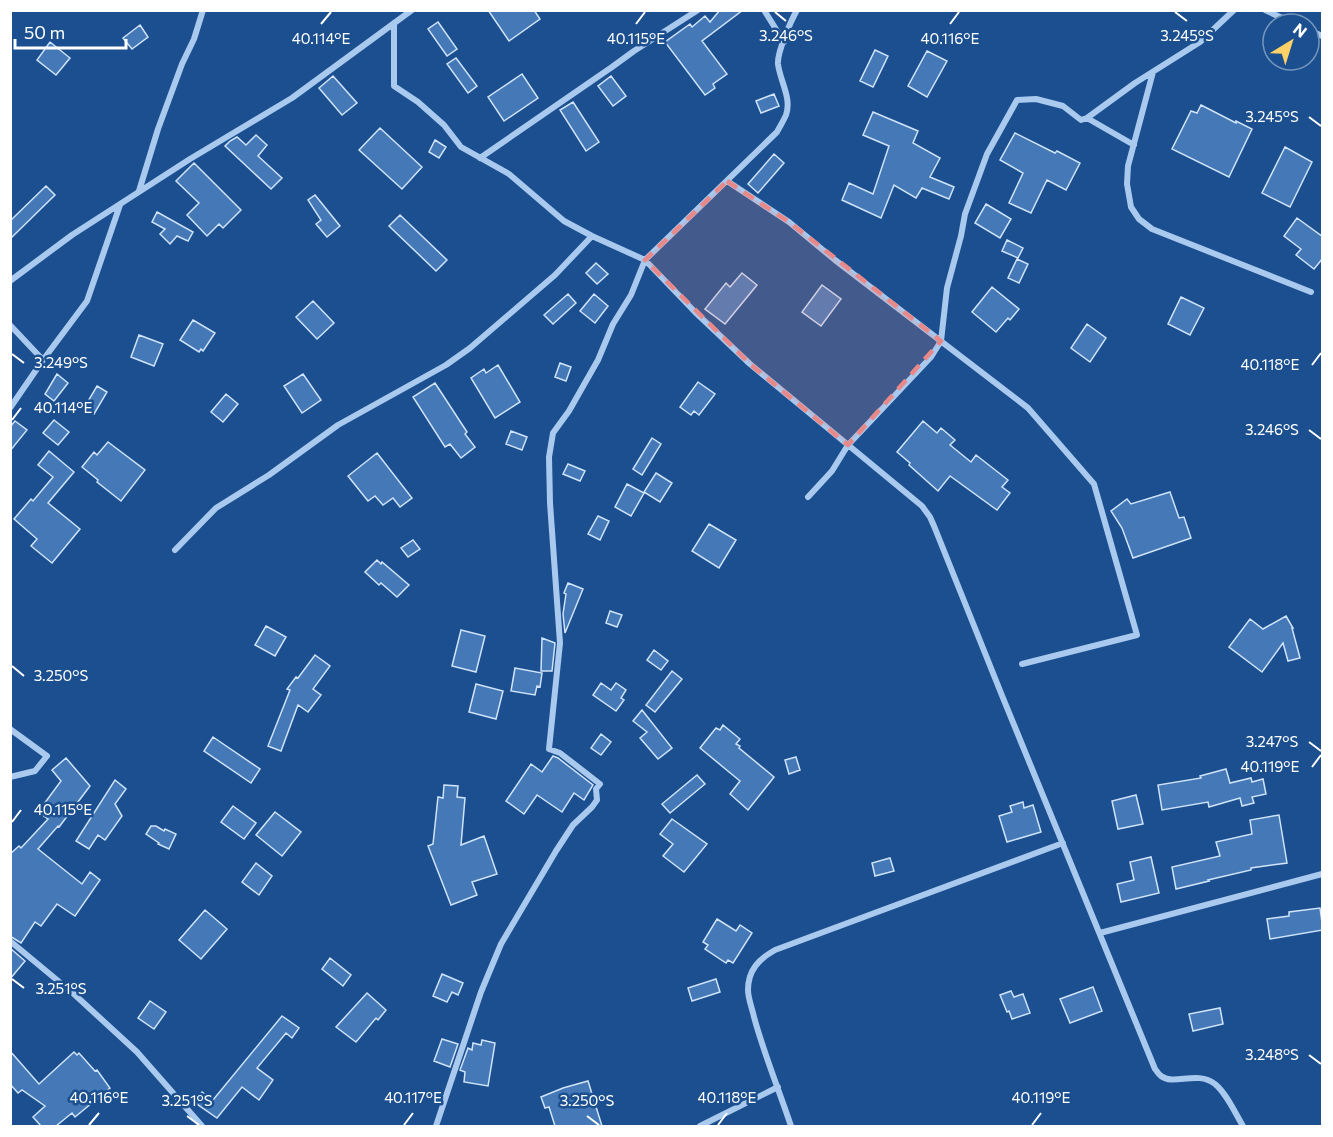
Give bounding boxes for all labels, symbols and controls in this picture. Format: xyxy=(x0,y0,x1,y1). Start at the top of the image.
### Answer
scale bar xyxy=(15,12,126,50)
north arrow xyxy=(1261,12,1321,72)
text: N xyxy=(1290,19,1311,41)
text: 50 m xyxy=(24,21,65,43)
text: 3.246°S xyxy=(759,26,813,44)
text: 3.245°S xyxy=(1160,26,1214,44)
text: 40.114°E xyxy=(292,29,350,47)
text: 40.115°E xyxy=(607,29,665,47)
text: 40.116°E xyxy=(921,29,979,47)
text: 3.245°S xyxy=(1245,107,1299,125)
text: 3.249°S xyxy=(34,353,88,371)
text: 40.118°E xyxy=(1241,355,1299,373)
text: 40.114°E xyxy=(34,398,92,416)
text: 3.246°S xyxy=(1245,420,1299,438)
text: 3.250°S xyxy=(34,666,88,684)
text: 3.247°S xyxy=(1246,732,1298,750)
text: 40.119°E xyxy=(1241,757,1299,775)
text: 40.115°E xyxy=(34,800,92,818)
text: 3.251°S xyxy=(35,979,87,997)
text: 3.248°S xyxy=(1245,1045,1299,1063)
text: 40.116°E xyxy=(70,1088,128,1106)
text: 40.117°E xyxy=(384,1088,442,1106)
text: 40.118°E xyxy=(698,1088,756,1106)
text: 40.119°E xyxy=(1012,1088,1070,1106)
text: 3.251°S xyxy=(161,1091,213,1109)
text: 3.250°S xyxy=(560,1091,614,1109)

